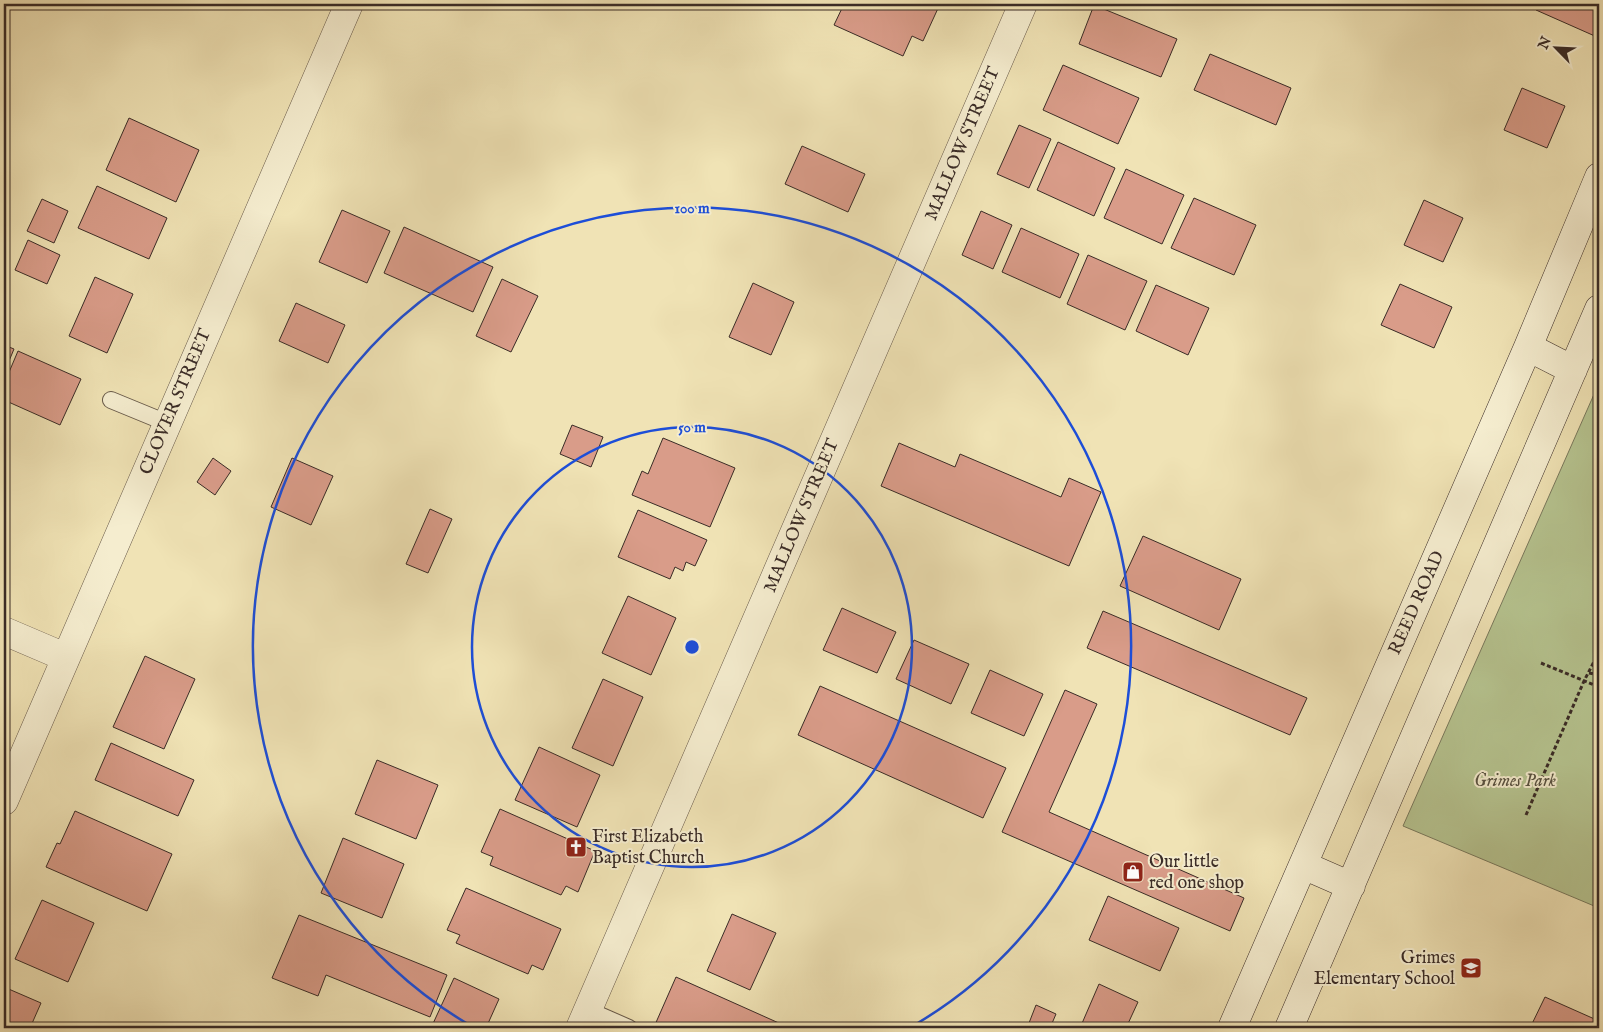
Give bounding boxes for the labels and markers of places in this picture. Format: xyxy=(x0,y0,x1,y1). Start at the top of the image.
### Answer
centre of rings xyxy=(683,638,701,656)
place label: First Elizabeth Baptist Church xyxy=(592,826,705,870)
church icon: First Elizabeth Baptist Church xyxy=(564,835,588,859)
place label: Our little red one shop xyxy=(1149,851,1244,895)
shop icon: Our little red one shop xyxy=(1121,860,1145,884)
place label: Grimes Elementary School xyxy=(1314,947,1455,991)
school or university icon: Grimes Elementary School xyxy=(1459,956,1483,980)

